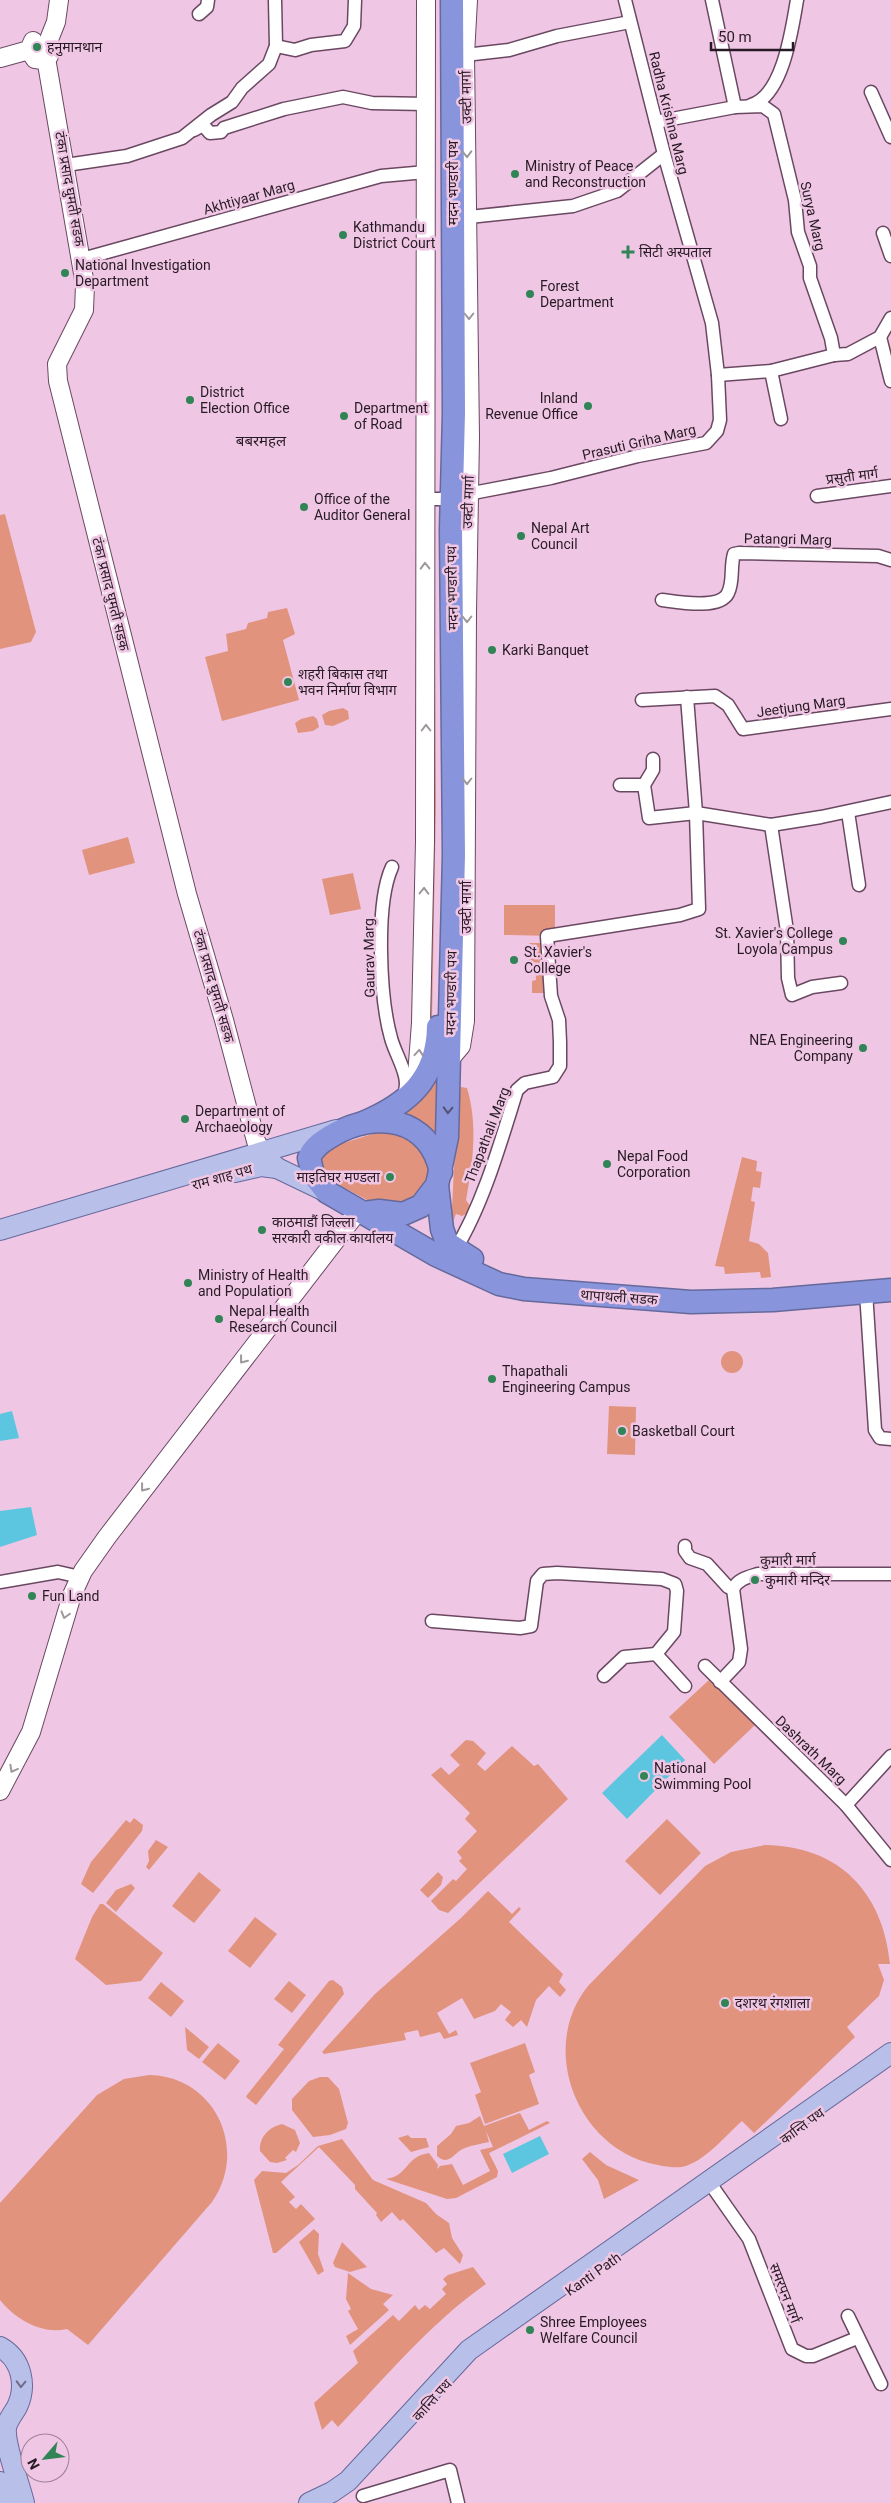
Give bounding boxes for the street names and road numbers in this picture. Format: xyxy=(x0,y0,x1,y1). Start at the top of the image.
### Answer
street label: Radha Krishna Marg xyxy=(646,50,692,176)
street label: उक्टी मार्गा xyxy=(458,69,474,124)
street label: टंका प्रसाद घुमती सडक xyxy=(50,130,88,248)
street label: मदन भण्डारी पथ xyxy=(445,140,461,225)
street label: Akhtiyaar Marg xyxy=(202,176,296,218)
street label: Surya Marg xyxy=(797,180,829,252)
street label: Prasuti Griha Marg xyxy=(581,421,697,463)
street label: प्रसुती मार्ग xyxy=(825,465,880,489)
street label: उक्टी मार्गा xyxy=(459,474,477,529)
street label: Patangri Marg xyxy=(744,530,832,548)
street label: टंका प्रसाद घुमती सडक xyxy=(87,536,133,653)
street label: मदन भण्डारी पथ xyxy=(443,545,461,630)
street label: Jeetjung Marg xyxy=(756,692,846,720)
street label: उक्टी मार्गा xyxy=(458,880,474,933)
street label: Gaurav Marg xyxy=(360,918,378,998)
street label: टंका प्रसाद घुमती सडक xyxy=(188,928,238,1045)
street label: मदन भण्डारी पथ xyxy=(442,950,460,1035)
street label: Thapathali Marg xyxy=(461,1085,513,1185)
street label: राम शाह पथ xyxy=(190,1160,255,1193)
street label: थापाथली सडक xyxy=(580,1286,658,1308)
street label: कुमारी मार्ग xyxy=(760,1551,817,1570)
street label: Dashrath Marg xyxy=(772,1712,850,1788)
street label: कान्ति पथ xyxy=(777,2104,828,2147)
street label: Kanti Path xyxy=(562,2249,624,2299)
street label: समरपन मार्ग xyxy=(766,2261,804,2326)
street label: कान्ति पथ xyxy=(409,2375,456,2424)

